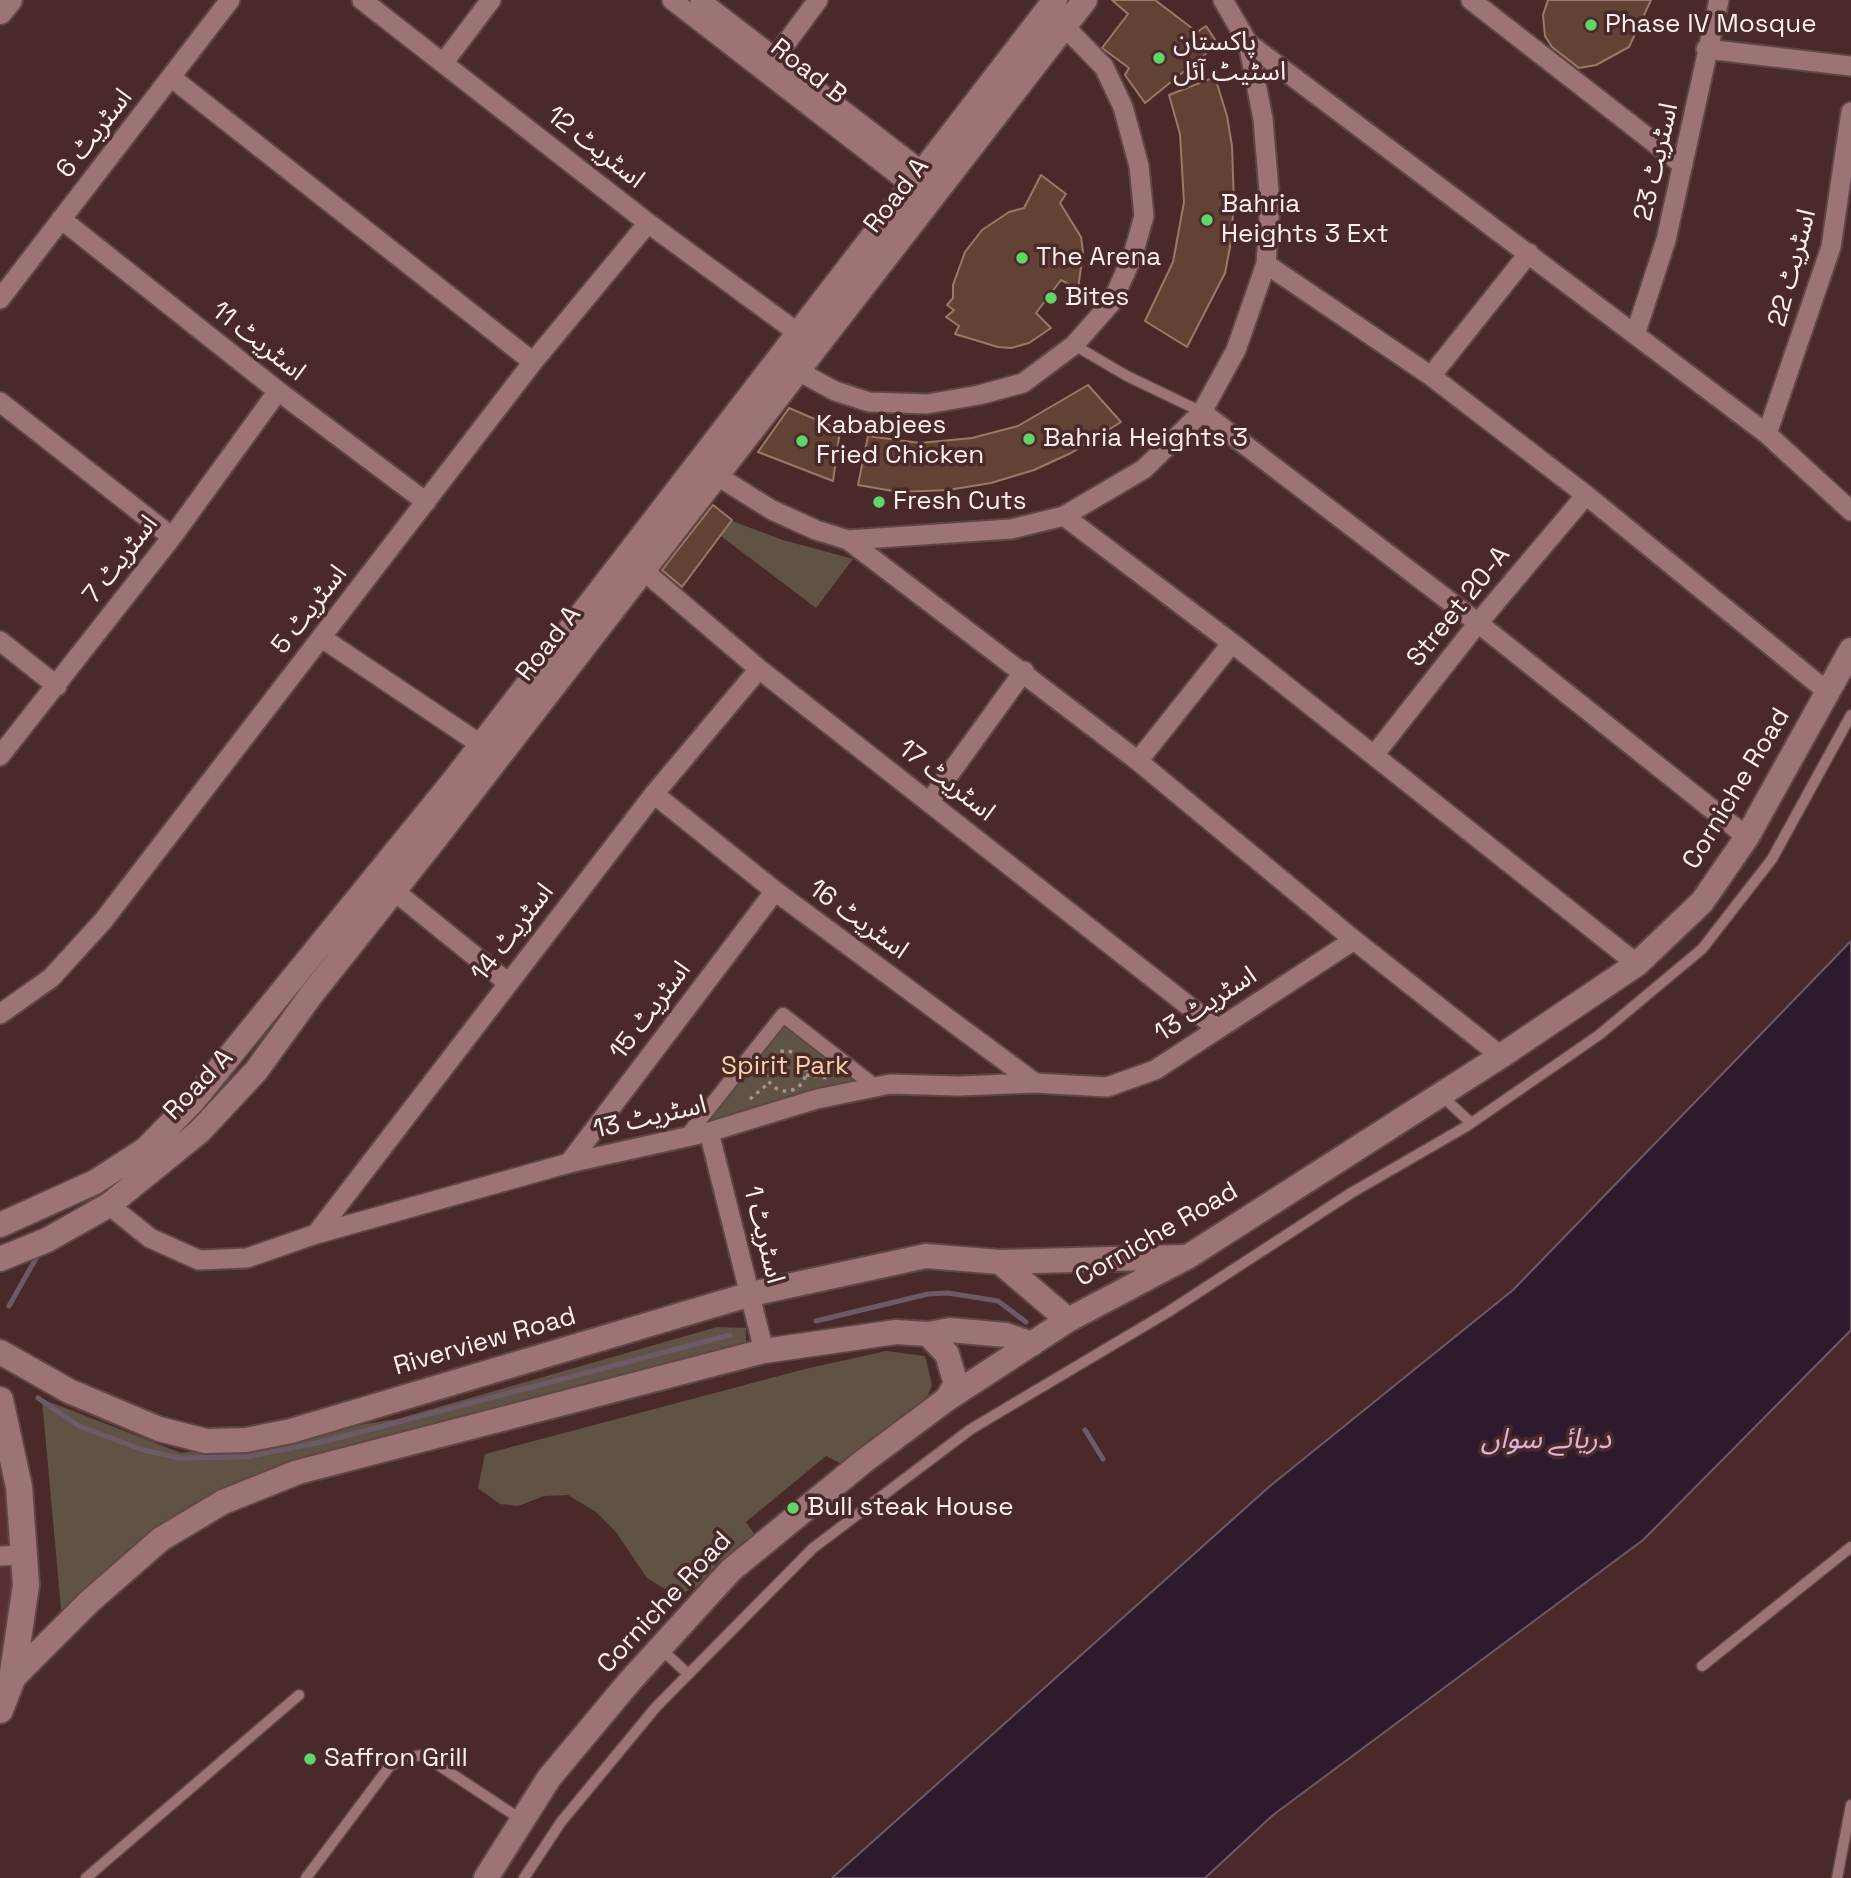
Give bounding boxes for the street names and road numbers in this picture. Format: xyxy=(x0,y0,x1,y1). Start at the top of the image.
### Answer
street label: Road B xyxy=(764,33,852,111)
street label: اسٹریٹ 6 xyxy=(51,83,139,185)
street label: اسٹریٹ 12 xyxy=(540,100,650,196)
street label: اسٹریٹ 23 xyxy=(1628,100,1686,224)
street label: Road A xyxy=(858,152,936,240)
street label: اسٹریٹ 22 xyxy=(1762,206,1824,330)
street label: اسٹریٹ 11 xyxy=(205,296,311,388)
street label: اسٹریٹ 7 xyxy=(77,510,165,610)
street label: Street 20-A xyxy=(1401,540,1517,674)
street label: اسٹریٹ 5 xyxy=(266,559,354,661)
street label: Road A xyxy=(510,600,588,688)
street label: Corniche Road xyxy=(1677,703,1797,875)
street label: اسٹریٹ 17 xyxy=(891,734,1001,828)
street label: اسٹریٹ 16 xyxy=(802,873,914,967)
street label: اسٹریٹ 14 xyxy=(465,878,561,988)
street label: اسٹریٹ 15 xyxy=(604,956,698,1066)
street label: اسٹریٹ 13 xyxy=(1149,961,1263,1049)
street label: Road A xyxy=(158,1043,240,1127)
street label: اسٹریٹ 13 xyxy=(590,1090,710,1146)
street label: Corniche Road xyxy=(1070,1176,1244,1294)
street label: اسٹریٹ 1 xyxy=(736,1183,790,1287)
street label: Riverview Road xyxy=(390,1301,580,1383)
street label: Corniche Road xyxy=(591,1526,739,1680)

